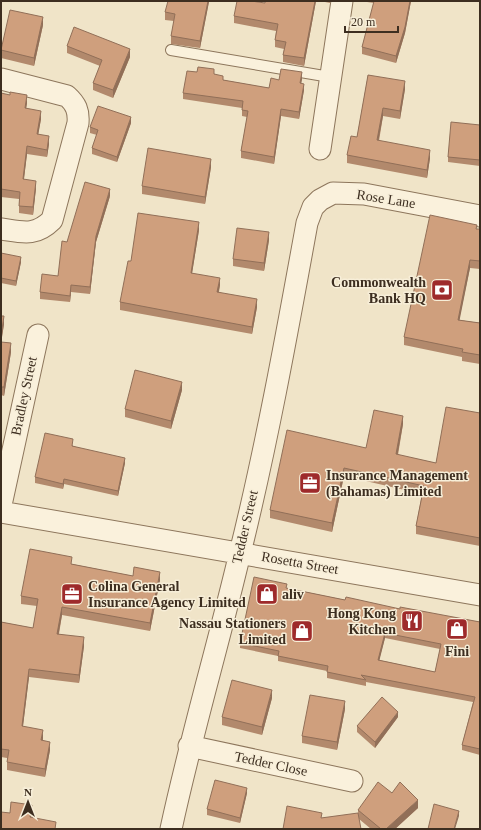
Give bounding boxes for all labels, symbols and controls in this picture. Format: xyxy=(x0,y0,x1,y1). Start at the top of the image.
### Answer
scale bar xyxy=(345,8,398,34)
text: 20 m xyxy=(351,15,376,29)
street label: Rose Lane xyxy=(355,187,417,211)
place label: Commonwealth Bank HQ xyxy=(331,275,426,306)
bank icon: Commonwealth Bank HQ xyxy=(429,277,455,303)
street label: Bradley Street xyxy=(8,355,40,437)
place label: Insurance Management (Bahamas) Limited xyxy=(326,468,468,500)
office icon: Insurance Management (Bahamas) Limited xyxy=(297,470,323,496)
street label: Tedder Street xyxy=(229,489,261,565)
street label: Rosetta Street xyxy=(260,549,340,577)
place label: Colina General Insurance Agency Limited xyxy=(88,579,246,610)
office icon: Colina General Insurance Agency Limited xyxy=(59,581,85,607)
shop icon: aliv xyxy=(254,581,280,607)
place label: aliv xyxy=(282,587,304,602)
place label: Hong Kong Kitchen xyxy=(327,606,396,637)
restaurant icon: Hong Kong Kitchen xyxy=(399,608,425,634)
place label: Nassau Stationers Limited xyxy=(179,616,287,647)
shop icon: Fini xyxy=(444,616,470,642)
shop icon: Nassau Stationers Limited xyxy=(289,618,315,644)
place label: Fini xyxy=(445,644,469,659)
street label: Tedder Close xyxy=(233,749,309,779)
north arrow xyxy=(8,782,48,822)
text: N xyxy=(24,786,32,798)

